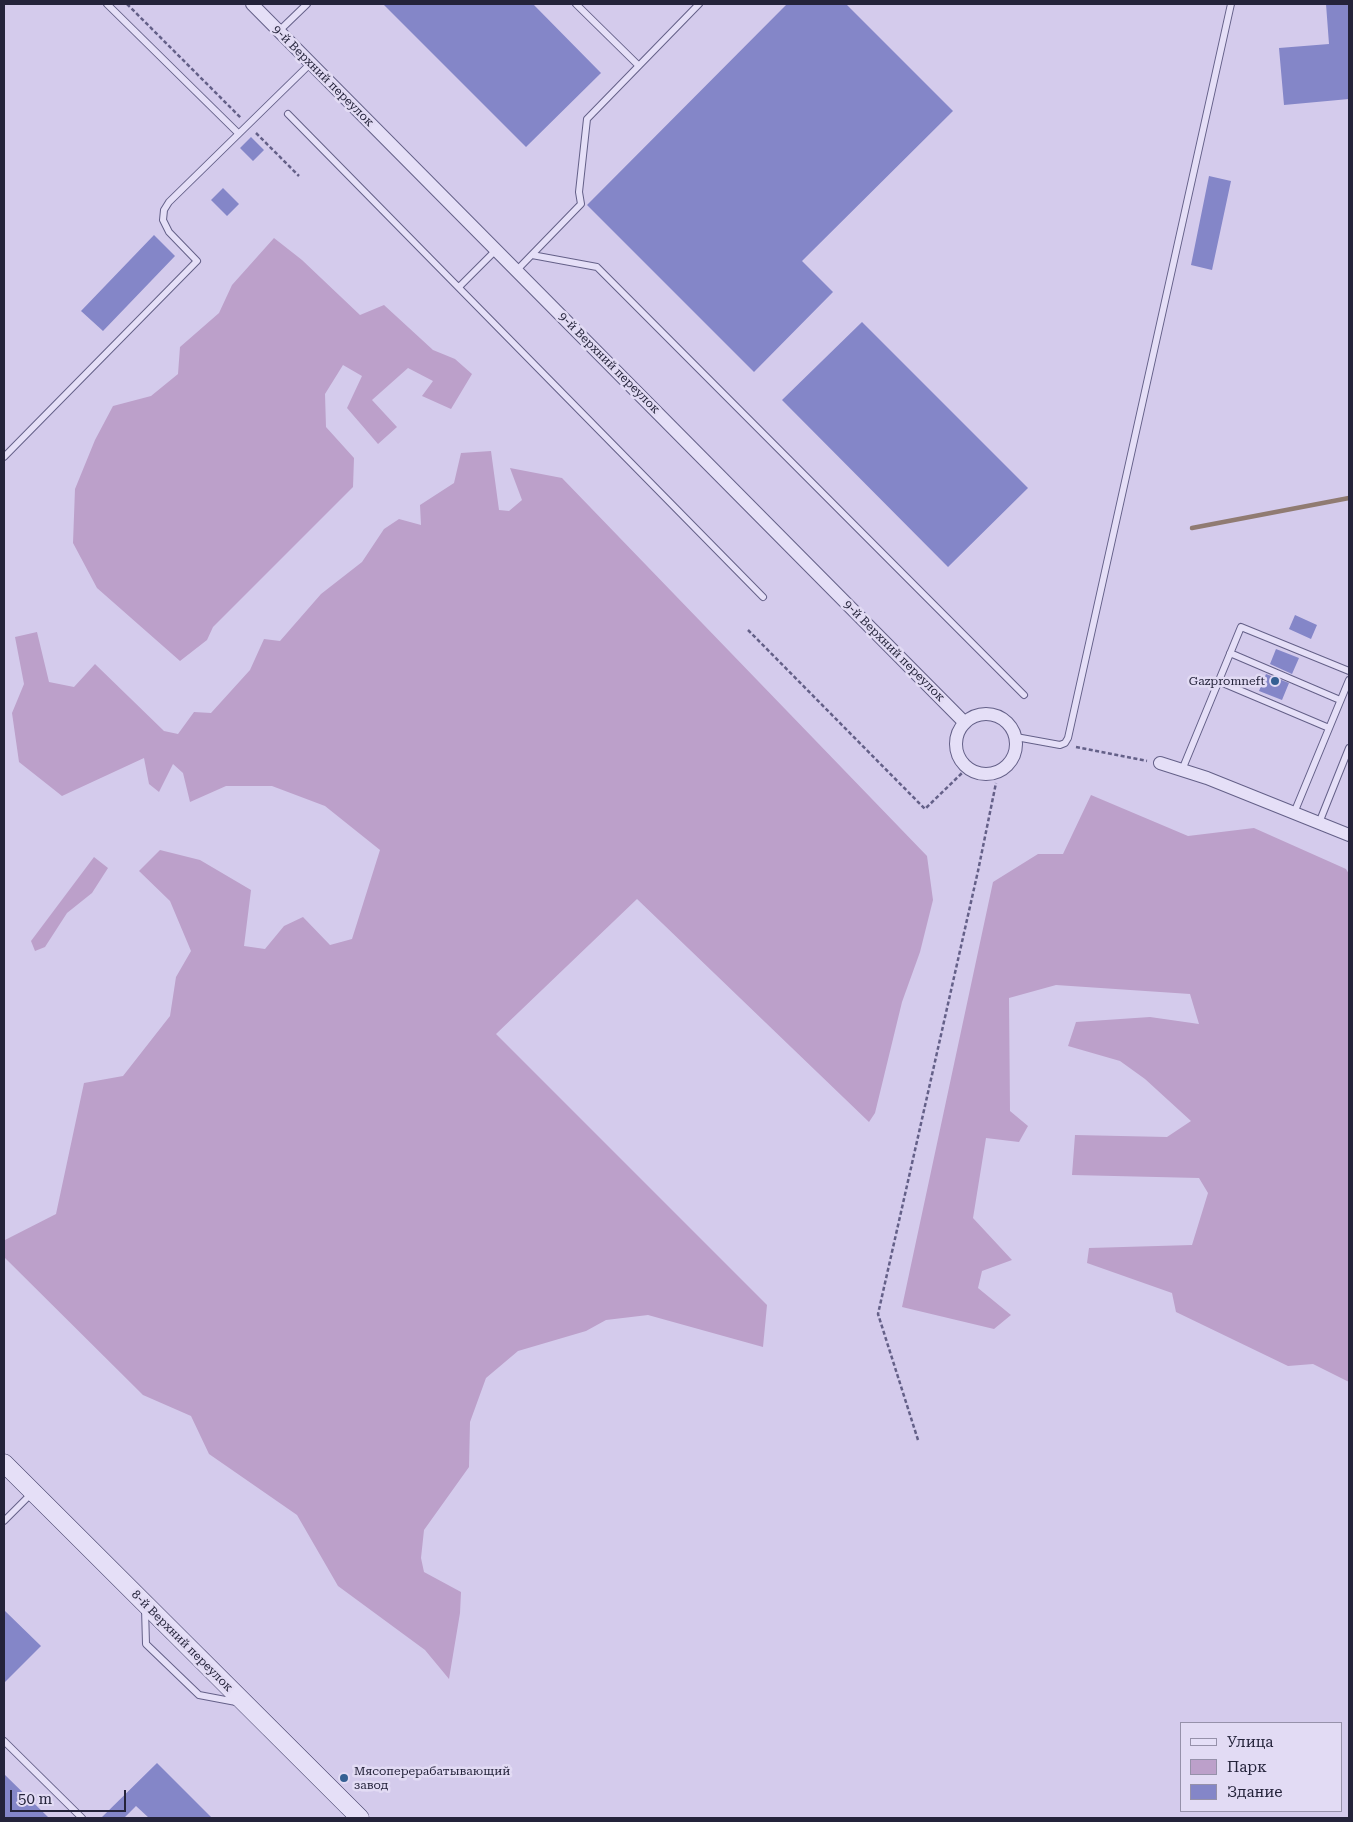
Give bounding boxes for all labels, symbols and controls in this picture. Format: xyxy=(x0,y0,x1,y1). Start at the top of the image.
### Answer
street label: 9-й Верхний переулок xyxy=(269,22,377,130)
street label: 9-й Верхний переулок xyxy=(555,309,663,417)
street label: 9-й Верхний переулок xyxy=(840,597,948,705)
place label: Gazpromneft xyxy=(1189,674,1265,688)
marker: Gazpromneft xyxy=(1269,675,1281,687)
street label: 8-й Верхний переулок xyxy=(128,1587,236,1695)
legend xyxy=(1180,1722,1343,1812)
text: Улица xyxy=(1227,1733,1273,1751)
text: Парк xyxy=(1227,1758,1267,1776)
place label: Мясоперерабатывающий завод xyxy=(354,1764,510,1792)
marker: Мясоперерабатывающий завод xyxy=(338,1772,350,1784)
scale bar xyxy=(12,1780,129,1812)
text: Здание xyxy=(1227,1783,1283,1801)
text: 50 m xyxy=(18,1790,52,1808)

